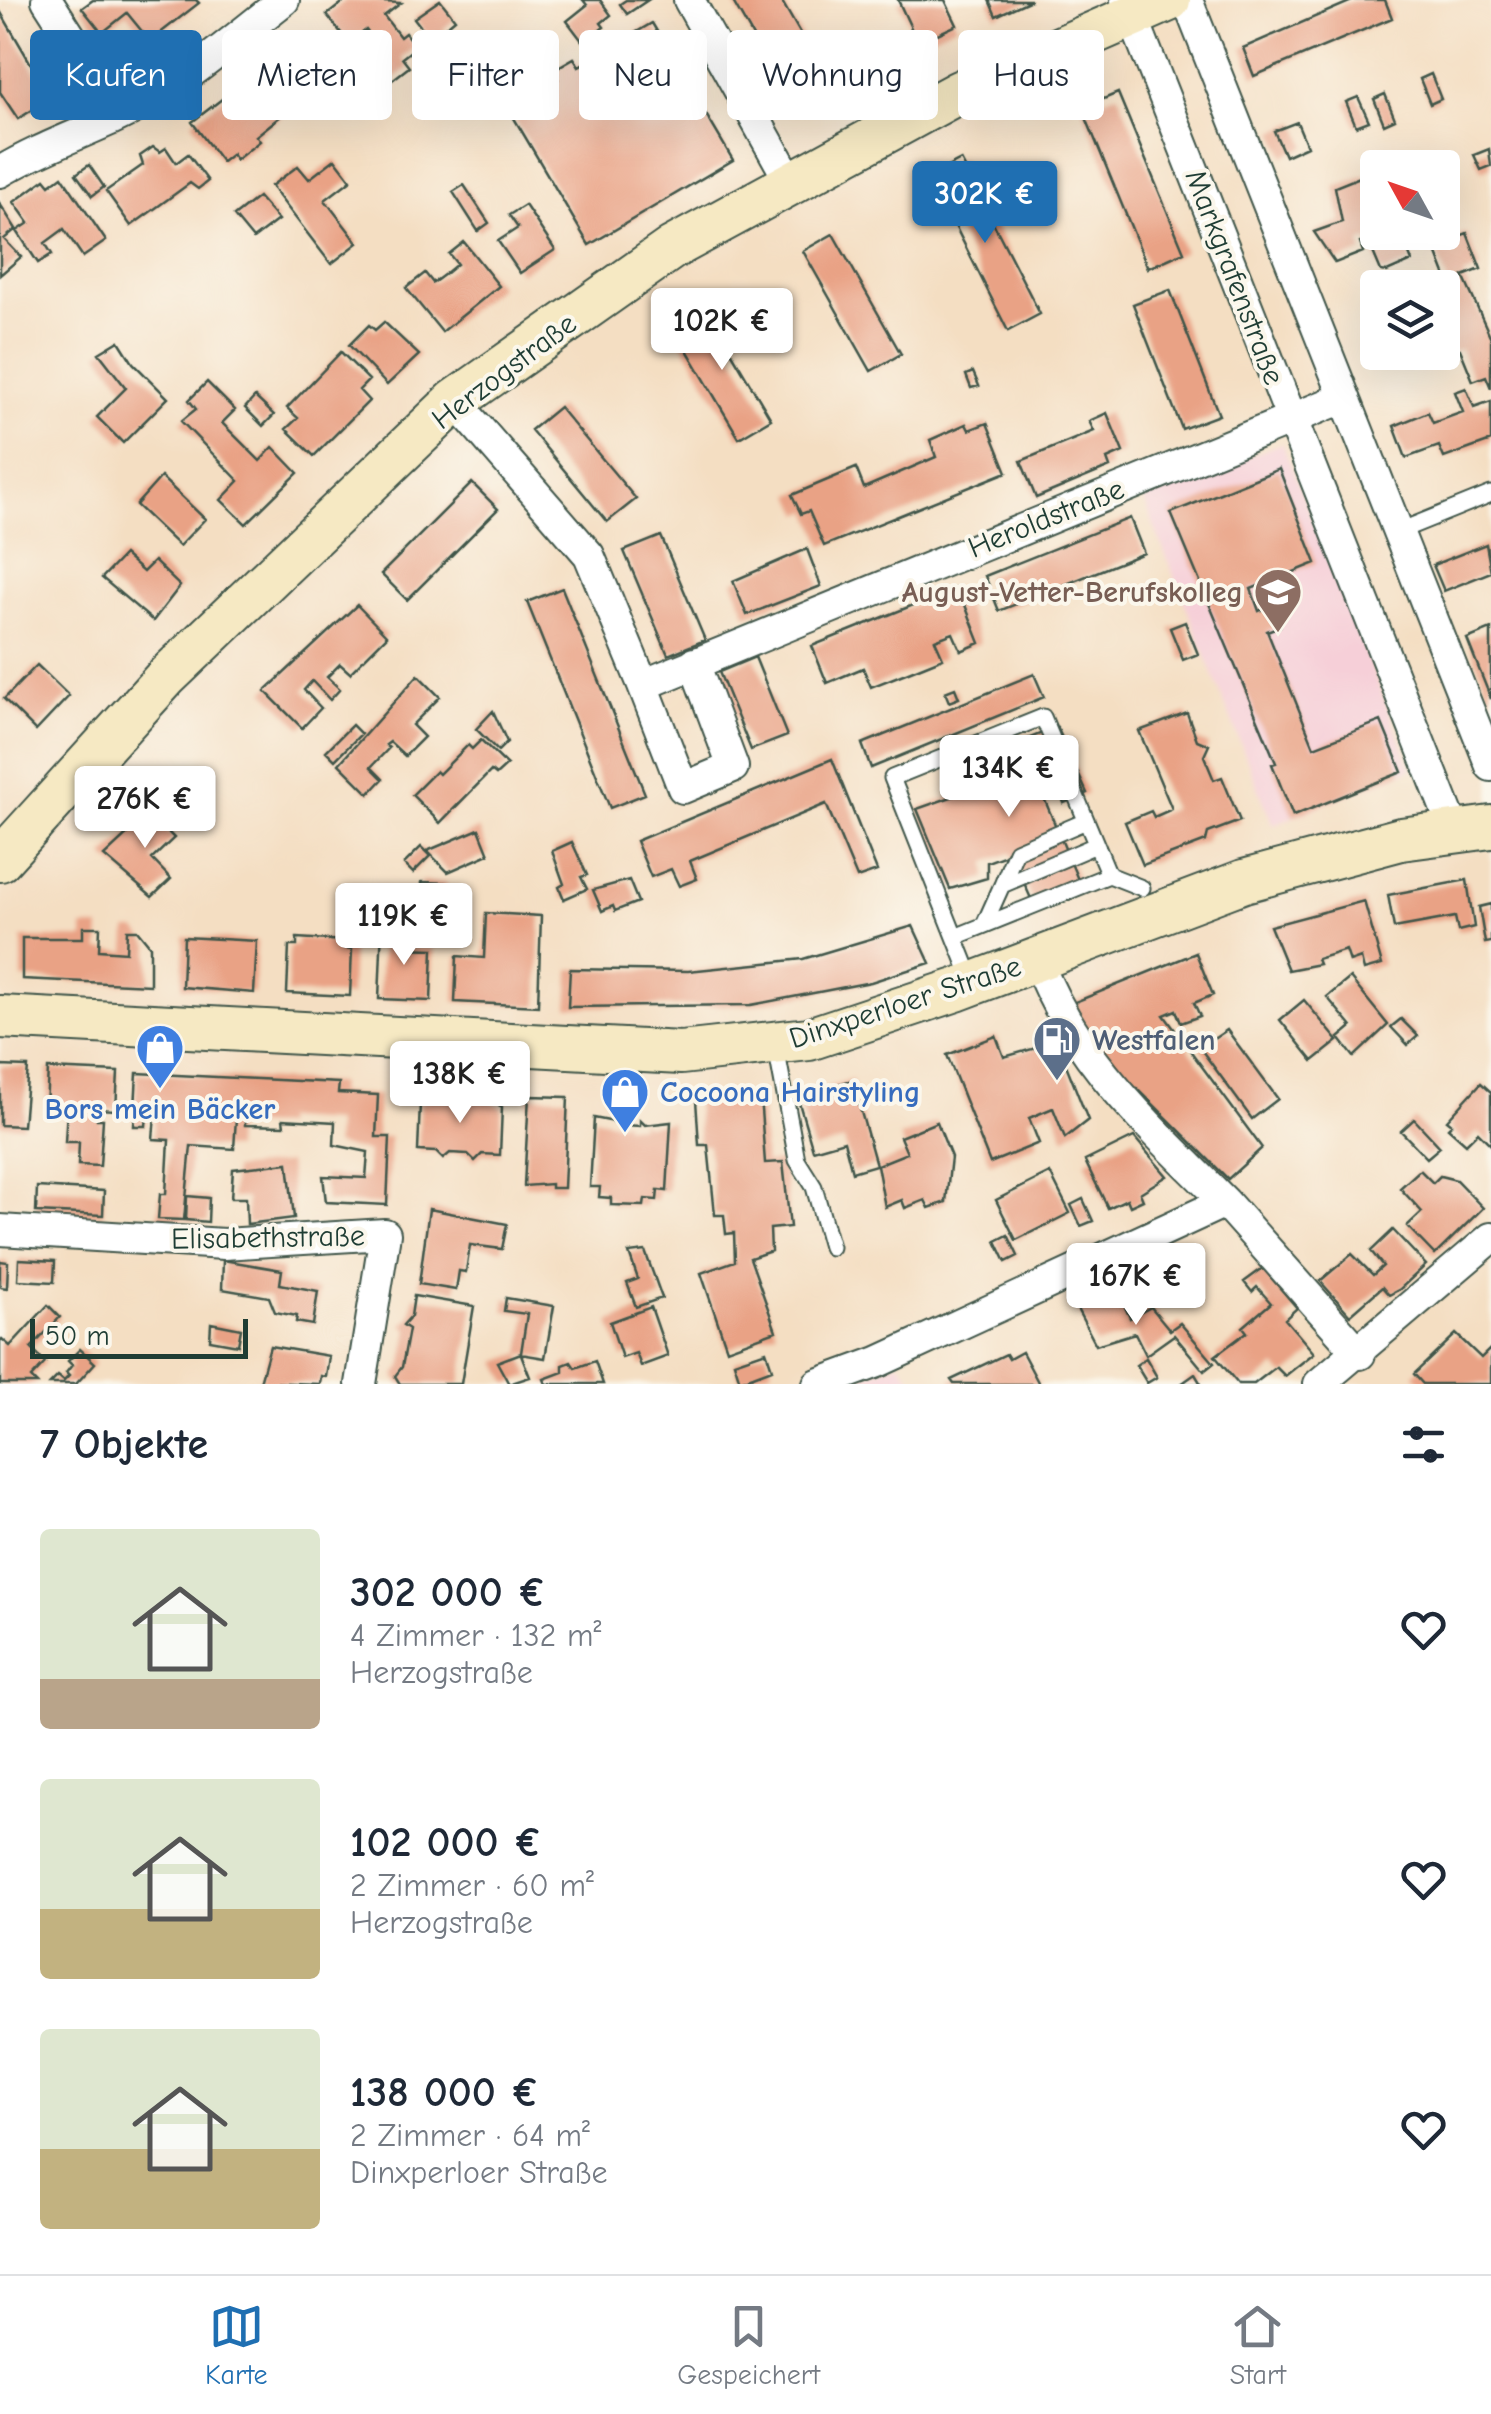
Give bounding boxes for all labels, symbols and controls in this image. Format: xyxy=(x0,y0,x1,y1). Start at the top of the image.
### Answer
chip: Kaufen xyxy=(30,30,202,120)
chip: Mieten xyxy=(222,30,392,120)
chip: Filter xyxy=(412,30,559,120)
chip: Neu xyxy=(579,30,707,120)
chip: Wohnung xyxy=(727,30,938,120)
chip: Haus xyxy=(958,30,1104,120)
north arrow xyxy=(1360,150,1460,250)
map controls xyxy=(1360,150,1460,370)
pin: 302K € xyxy=(904,161,1066,246)
street label: Markgrafenstraße xyxy=(1177,165,1292,390)
text: 302K € xyxy=(934,175,1036,212)
button: layers xyxy=(1360,270,1460,370)
pin: 102K € xyxy=(641,288,803,373)
text: 102K € xyxy=(673,302,771,339)
street label: Herzogstraße xyxy=(425,306,583,437)
street label: Heroldstraße xyxy=(963,471,1129,566)
school or university icon: August-Vetter-Berufskolleg xyxy=(1252,566,1304,634)
place label: August-Vetter-Berufskolleg xyxy=(902,575,1243,610)
pin: 134K € xyxy=(928,735,1090,820)
text: 134K € xyxy=(962,749,1056,786)
pin: 276K € xyxy=(64,766,226,851)
text: 276K € xyxy=(97,780,193,817)
pin: 119K € xyxy=(323,883,485,968)
text: 119K € xyxy=(357,897,451,934)
street label: Dinxperloer Straße xyxy=(785,949,1025,1056)
fuel station icon: Westfalen xyxy=(1031,1014,1083,1082)
shop icon: Bors mein Bäcker xyxy=(134,1022,186,1090)
place label: Westfalen xyxy=(1092,1023,1216,1058)
pin: 138K € xyxy=(379,1041,541,1126)
text: 138K € xyxy=(412,1055,508,1092)
shop icon: Cocoona Hairstyling xyxy=(599,1066,651,1134)
place label: Cocoona Hairstyling xyxy=(660,1075,920,1110)
place label: Bors mein Bäcker xyxy=(45,1092,275,1127)
street label: Elisabethstraße xyxy=(171,1218,365,1257)
pin: 167K € xyxy=(1055,1243,1217,1328)
text: 167K € xyxy=(1088,1257,1184,1294)
scale bar xyxy=(30,1314,248,1358)
text: 50 m xyxy=(45,1320,110,1352)
icon: filters xyxy=(1396,1417,1451,1472)
text: 7 Objekte xyxy=(40,1420,208,1469)
text: 302 000 € xyxy=(350,1568,547,1617)
icon: home xyxy=(120,1569,240,1689)
icon: heart xyxy=(1396,1602,1451,1657)
text: 4 Zimmer · 132 m² xyxy=(350,1617,601,1654)
text: Herzogstraße xyxy=(350,1654,533,1691)
text: 102 000 € xyxy=(350,1818,542,1867)
icon: home xyxy=(120,1819,240,1939)
icon: heart xyxy=(1396,1852,1451,1907)
text: 2 Zimmer · 60 m² xyxy=(350,1867,594,1904)
text: Herzogstraße xyxy=(350,1904,533,1941)
text: 138 000 € xyxy=(350,2068,540,2117)
icon: home xyxy=(120,2069,240,2189)
icon: heart xyxy=(1396,2102,1451,2157)
text: 2 Zimmer · 64 m² xyxy=(350,2117,590,2154)
text: Dinxperloer Straße xyxy=(350,2154,608,2191)
tab: Karte xyxy=(205,2299,267,2391)
tab: Gespeichert xyxy=(677,2299,820,2391)
tab: Start xyxy=(1230,2299,1286,2391)

